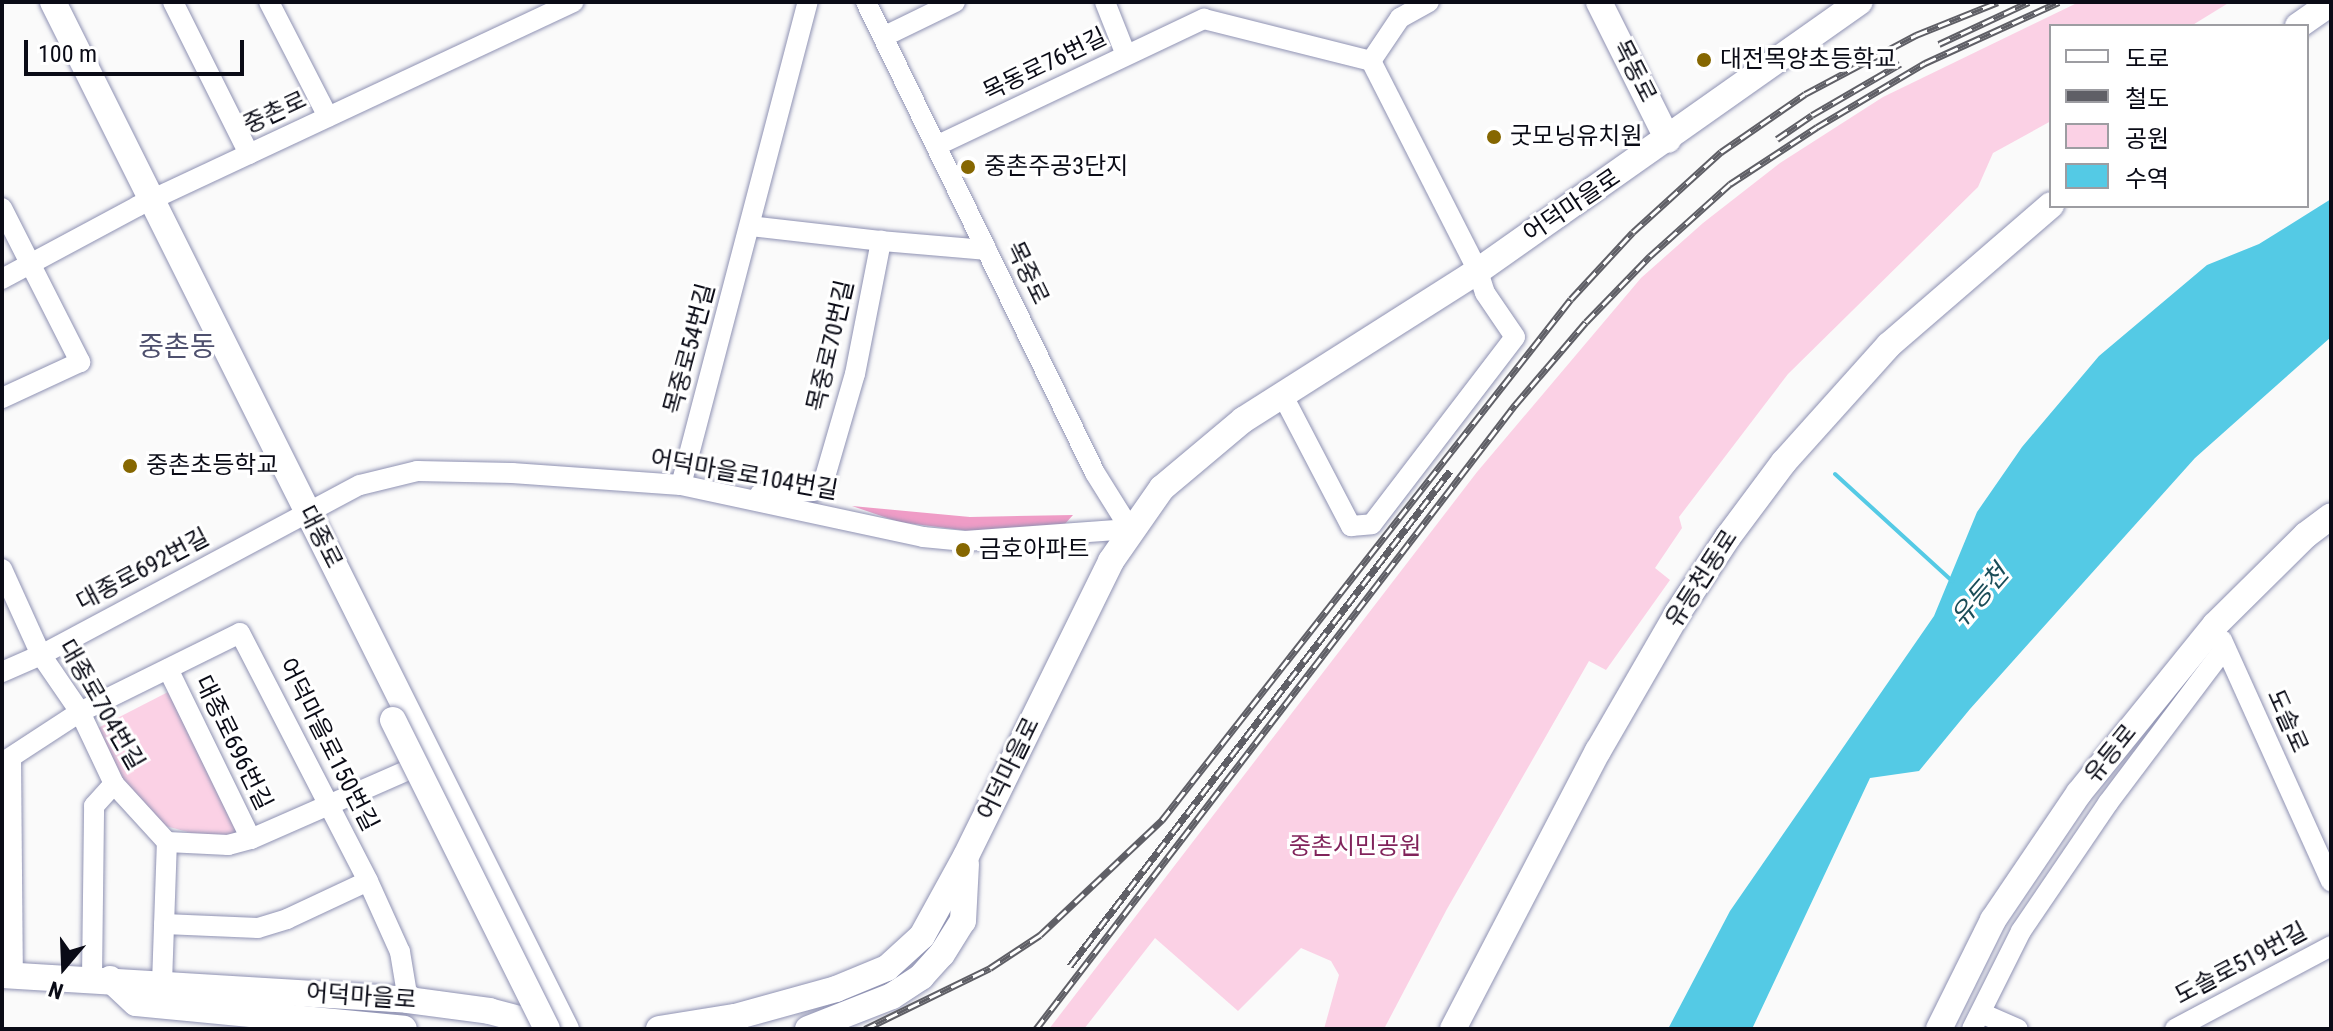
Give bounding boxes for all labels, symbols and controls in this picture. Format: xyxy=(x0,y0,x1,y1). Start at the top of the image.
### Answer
street label: 목동로76번길 xyxy=(978,23,1112,107)
scale bar xyxy=(28,24,248,74)
legend xyxy=(2049,24,2309,208)
street label: 목동로 xyxy=(1606,35,1662,107)
text: 100 m xyxy=(38,40,97,68)
text: 도로 xyxy=(2125,45,2169,73)
place label: 대전목양초등학교 xyxy=(1720,46,1897,74)
marker: 대전목양초등학교 xyxy=(1695,51,1713,69)
text: 철도 xyxy=(2125,85,2169,113)
street label: 중촌로 xyxy=(239,86,311,140)
place label: 굿모닝유치원 xyxy=(1510,123,1642,151)
text: 공원 xyxy=(2125,125,2169,153)
marker: 굿모닝유치원 xyxy=(1485,128,1503,146)
place label: 중촌주공3단지 xyxy=(984,153,1128,181)
marker: 중촌주공3단지 xyxy=(959,158,977,176)
street label: 어덕마을로 xyxy=(1518,163,1626,249)
text: 수역 xyxy=(2125,165,2169,193)
street label: 목중로 xyxy=(1000,237,1054,309)
street label: 목중로70번길 xyxy=(802,277,860,415)
street label: 목중로54번길 xyxy=(659,281,721,417)
district label: 중촌동 xyxy=(138,330,216,364)
street label: 어덕마을로104번길 xyxy=(648,444,840,506)
place label: 중촌초등학교 xyxy=(146,452,278,480)
marker: 중촌초등학교 xyxy=(121,457,139,475)
street label: 대종로 xyxy=(292,501,348,573)
street label: 대종로692번길 xyxy=(72,523,214,617)
street label: 유등천동로 xyxy=(1660,525,1744,633)
place label: 금호아파트 xyxy=(979,536,1089,564)
marker: 금호아파트 xyxy=(954,541,972,559)
water label: 유등천 xyxy=(1945,559,2015,633)
street label: 대종로704번길 xyxy=(52,635,150,775)
street label: 어덕마을로150번길 xyxy=(272,654,384,836)
street label: 대종로696번길 xyxy=(188,671,278,815)
street label: 도솔로 xyxy=(2260,685,2314,757)
street label: 어덕마을로 xyxy=(972,713,1046,825)
street label: 유등로 xyxy=(2079,719,2143,789)
park label: 중촌시민공원 xyxy=(1289,833,1421,861)
street label: 도솔로519번길 xyxy=(2170,917,2312,1011)
north arrow xyxy=(24,927,104,1007)
text: N xyxy=(46,976,66,1004)
street label: 어덕마을로 xyxy=(305,979,417,1015)

